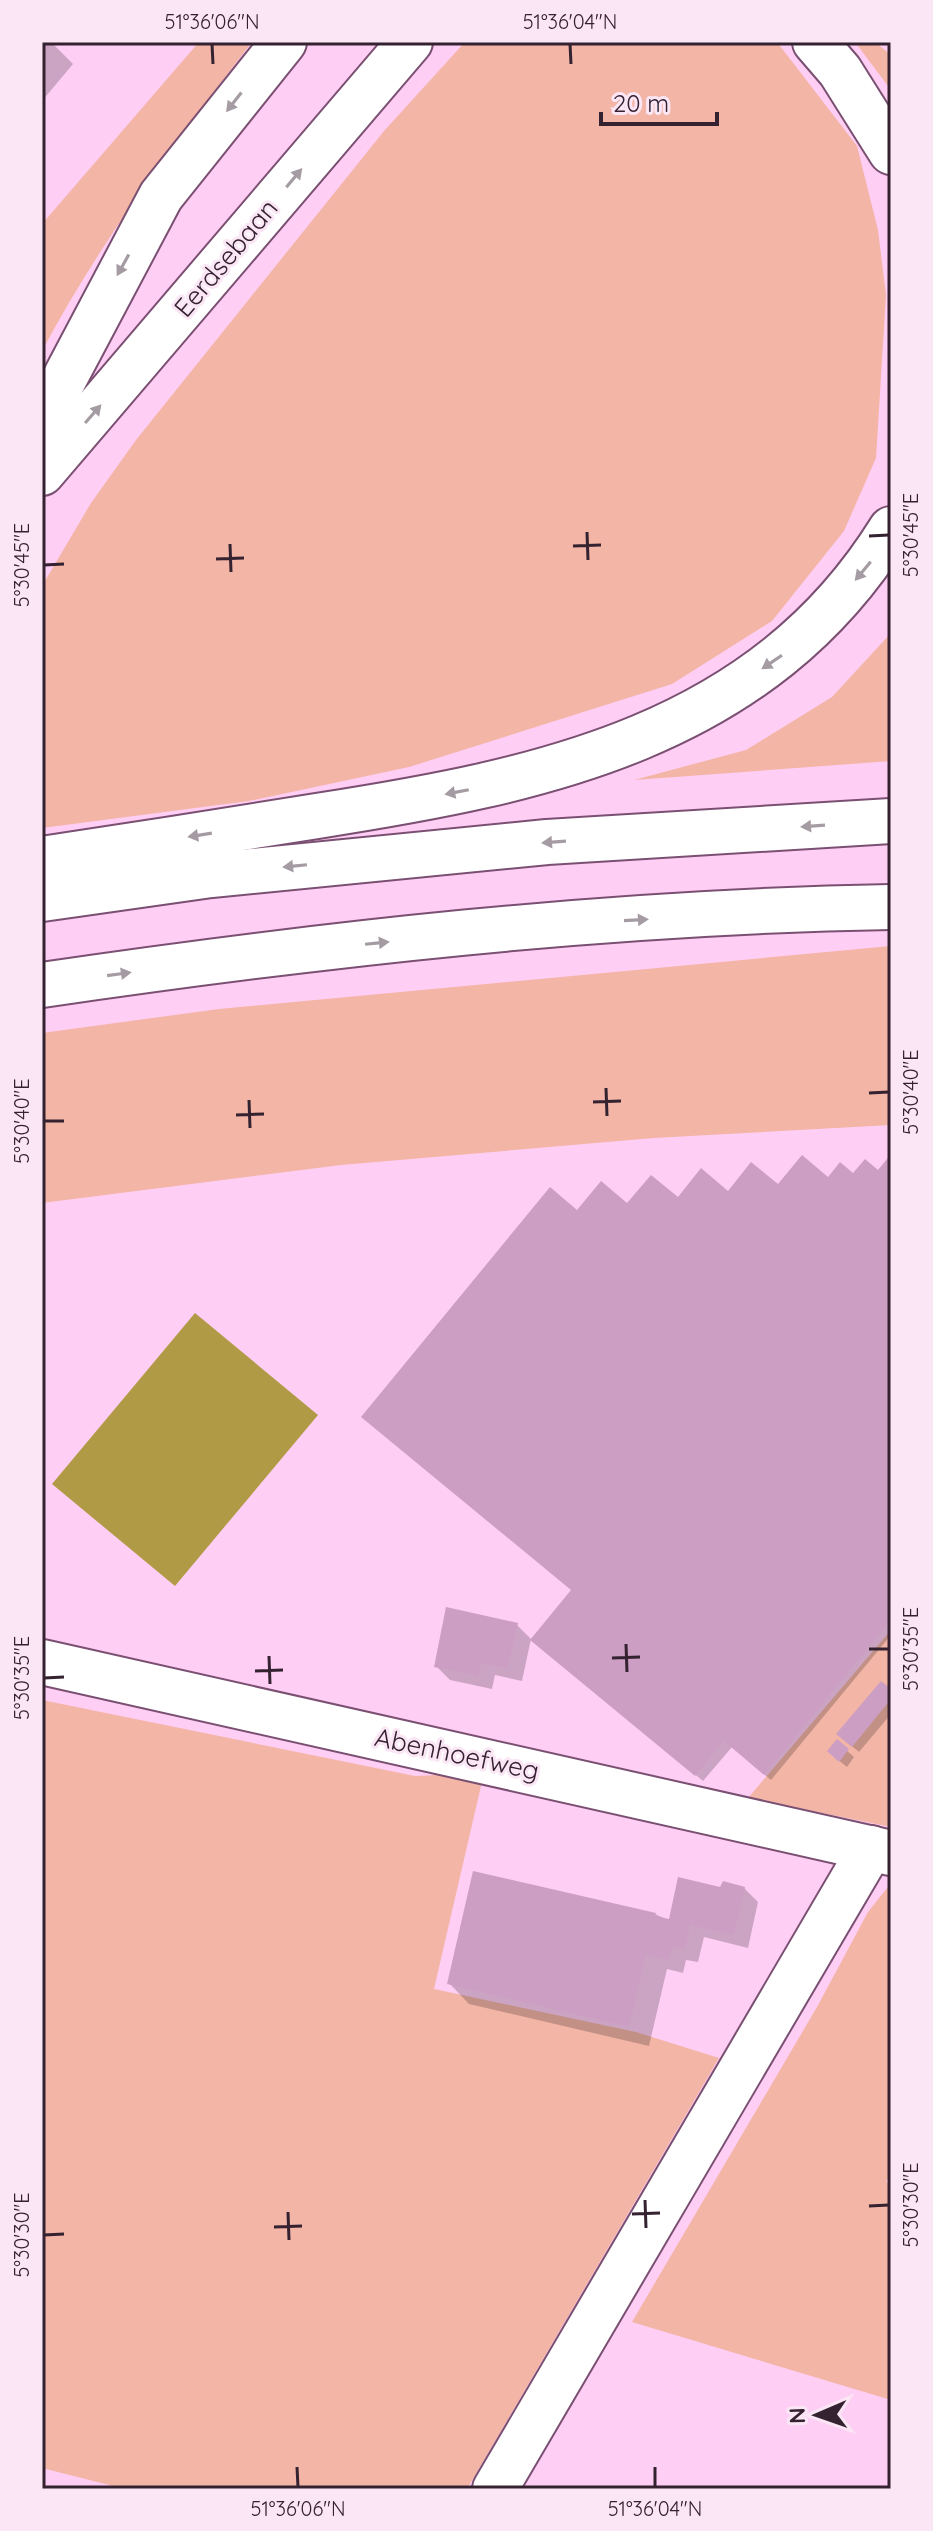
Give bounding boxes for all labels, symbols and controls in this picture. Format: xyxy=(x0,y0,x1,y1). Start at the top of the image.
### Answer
text: 51°36'06"N xyxy=(165,9,259,34)
text: 51°36'04"N xyxy=(523,9,617,34)
scale bar xyxy=(601,76,717,126)
text: 20 m xyxy=(613,88,669,118)
one-way arrow xyxy=(226,91,242,112)
one-way arrow xyxy=(285,169,302,189)
street label: Eerdsebaan xyxy=(167,192,285,323)
one-way arrow xyxy=(116,253,129,276)
one-way arrow xyxy=(84,404,101,424)
text: 5°30'45"E xyxy=(898,493,923,577)
text: 5°30'45"E xyxy=(9,523,34,607)
one-way arrow xyxy=(855,561,872,581)
one-way arrow xyxy=(762,654,783,669)
one-way arrow xyxy=(444,786,469,798)
one-way arrow xyxy=(800,819,825,832)
one-way arrow xyxy=(188,829,213,841)
one-way arrow xyxy=(541,836,566,849)
one-way arrow xyxy=(282,860,307,873)
one-way arrow xyxy=(624,913,649,926)
one-way arrow xyxy=(365,936,390,949)
one-way arrow xyxy=(107,967,132,980)
text: 5°30'40"E xyxy=(898,1049,923,1135)
text: 5°30'40"E xyxy=(9,1078,34,1164)
text: 5°30'35"E xyxy=(898,1607,923,1691)
text: 5°30'35"E xyxy=(9,1636,34,1720)
street label: Abenhoefweg xyxy=(372,1720,542,1787)
text: 5°30'30"E xyxy=(898,2162,923,2248)
text: 5°30'30"E xyxy=(9,2192,34,2278)
north arrow xyxy=(777,2375,857,2455)
text: N xyxy=(783,2407,811,2424)
text: 51°36'06"N xyxy=(251,2496,345,2521)
text: 51°36'04"N xyxy=(608,2496,702,2521)

